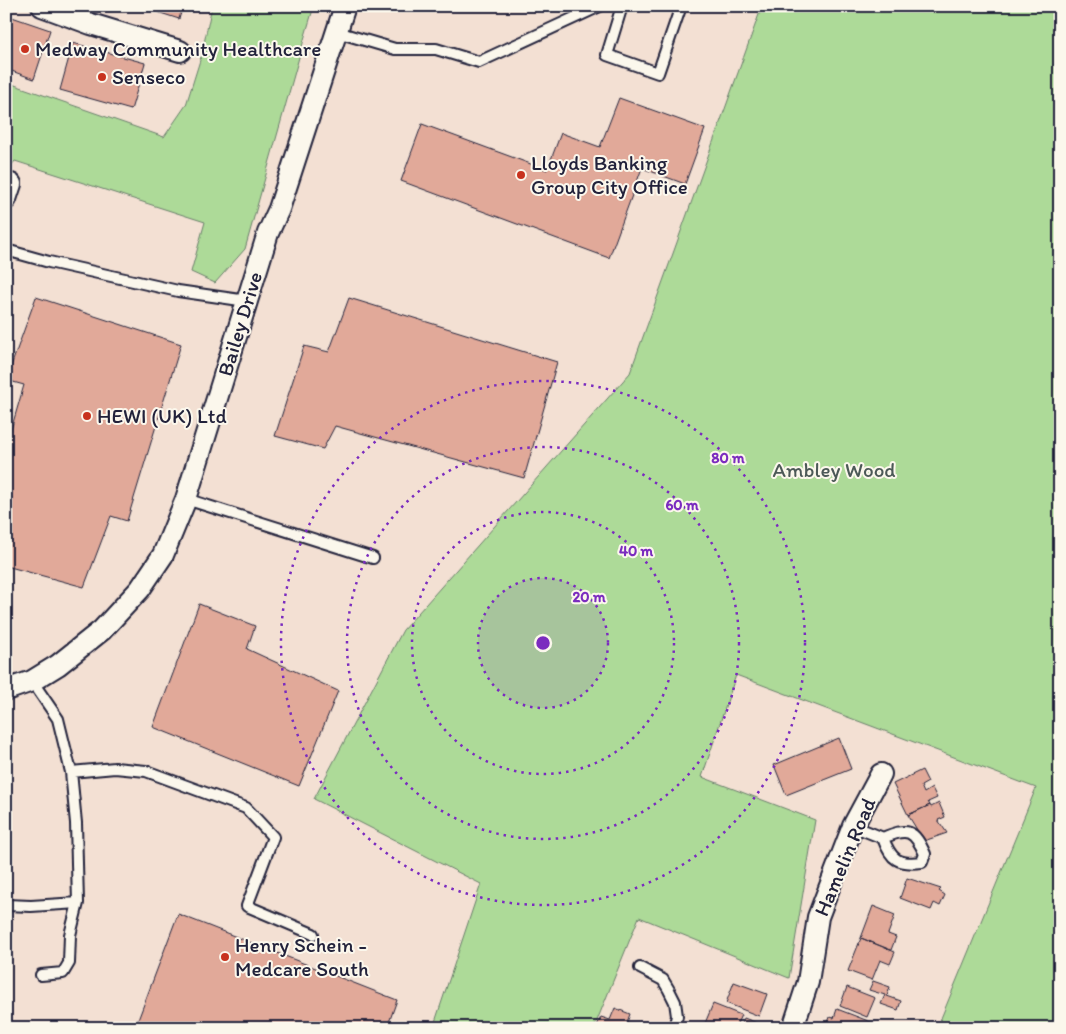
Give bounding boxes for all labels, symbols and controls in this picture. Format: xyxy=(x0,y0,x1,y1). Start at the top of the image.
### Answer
place label: Medway Community Healthcare xyxy=(35,36,321,61)
marker: Medway Community Healthcare xyxy=(19,43,31,55)
place label: Senseco xyxy=(112,64,186,89)
marker: Senseco xyxy=(96,71,108,83)
place label: Lloyds Banking Group City Office xyxy=(531,150,688,199)
marker: Lloyds Banking Group City Office xyxy=(515,169,527,181)
street label: Bailey Drive xyxy=(212,269,267,379)
place label: HEWI (UK) Ltd xyxy=(97,403,227,428)
marker: HEWI (UK) Ltd xyxy=(81,410,93,422)
text: 80 m xyxy=(711,449,745,467)
park label: Ambley Wood xyxy=(772,457,896,482)
text: 60 m xyxy=(665,496,699,514)
text: 40 m xyxy=(619,542,654,560)
text: 20 m xyxy=(572,588,606,606)
centre of rings xyxy=(534,634,552,652)
street label: Hamelin Road xyxy=(808,793,881,920)
place label: Henry Schein - Medcare South xyxy=(235,932,369,981)
marker: Henry Schein - Medcare South xyxy=(219,951,231,963)

